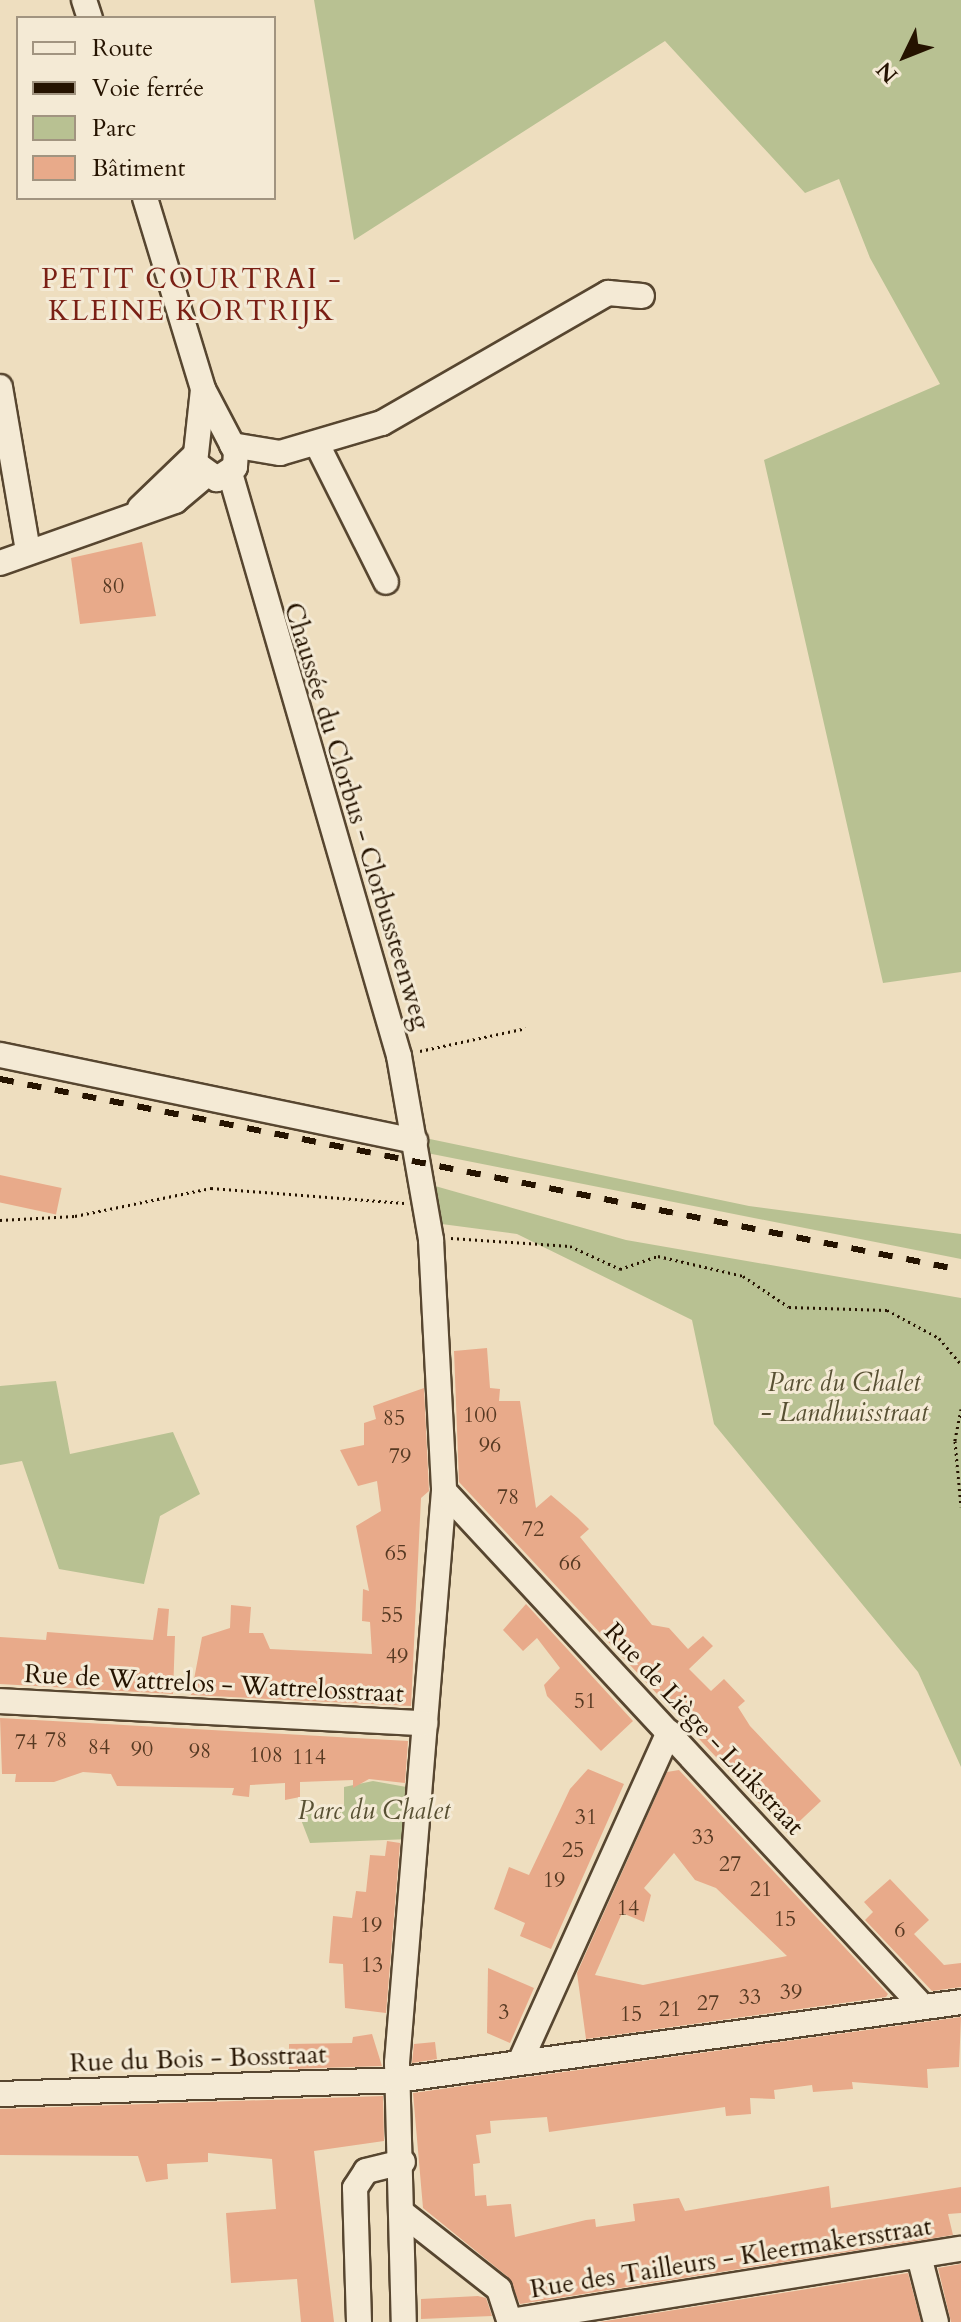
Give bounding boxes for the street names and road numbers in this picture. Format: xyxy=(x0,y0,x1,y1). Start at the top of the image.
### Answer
street label: Chaussée du Clorbus - Clorbussteenweg xyxy=(277,599,437,1033)
street label: Rue de Liège - Luikstraat xyxy=(598,1616,810,1842)
street label: Rue de Wattrelos - Wattrelosstraat xyxy=(23,1658,405,1710)
street label: Rue du Bois - Bosstraat xyxy=(69,2039,327,2079)
street label: Rue des Tailleurs - Kleermakersstraat xyxy=(528,2211,934,2305)

